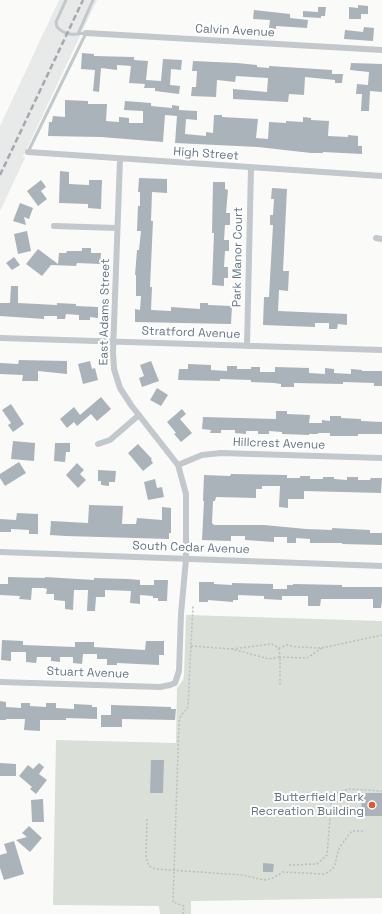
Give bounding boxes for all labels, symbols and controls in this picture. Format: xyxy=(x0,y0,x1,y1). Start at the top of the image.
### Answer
street label: Calvin Avenue xyxy=(195,22,275,40)
street label: High Street xyxy=(173,145,239,163)
street label: Park Manor Court xyxy=(230,207,246,307)
street label: East Adams Street xyxy=(97,258,113,366)
street label: Stratford Avenue xyxy=(141,324,241,342)
street label: Hillcrest Avenue xyxy=(233,435,325,453)
street label: South Cedar Avenue xyxy=(132,539,250,557)
street label: Stuart Avenue xyxy=(46,664,130,682)
place label: Butterfield Park Recreation Building xyxy=(251,791,364,819)
marker: Butterfield Park Recreation Building xyxy=(367,800,377,810)

